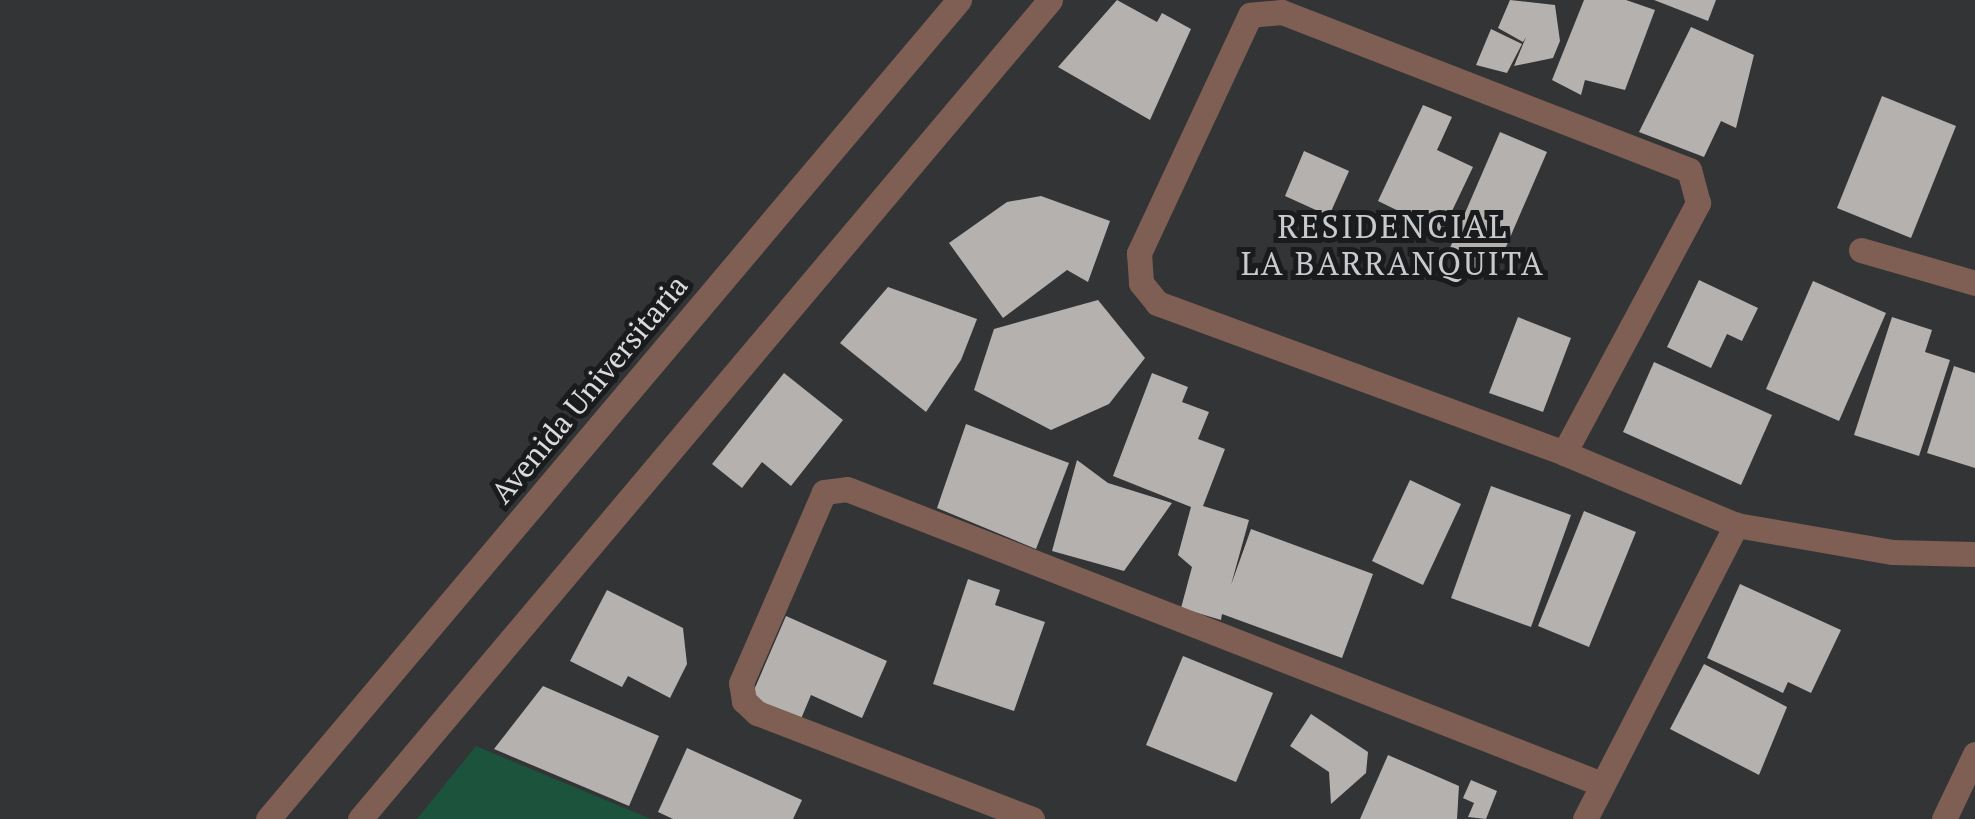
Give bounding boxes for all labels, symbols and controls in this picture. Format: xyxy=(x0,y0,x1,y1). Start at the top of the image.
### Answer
district label: RESIDENCIAL LA BARRANQUITA xyxy=(1240,208,1546,283)
street label: Avenida Universitaria xyxy=(483,268,695,510)

